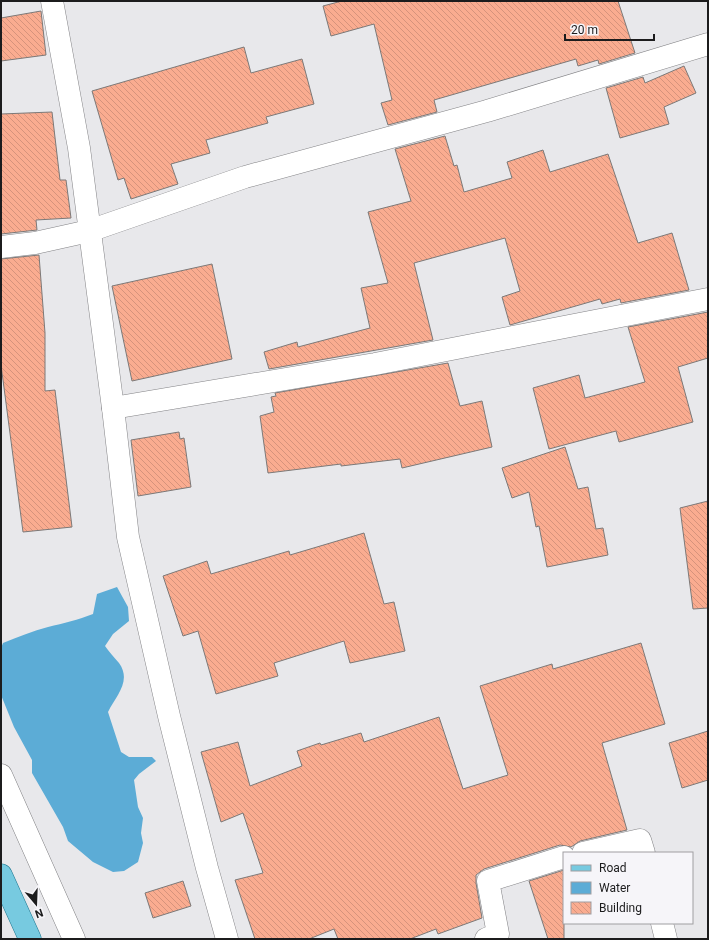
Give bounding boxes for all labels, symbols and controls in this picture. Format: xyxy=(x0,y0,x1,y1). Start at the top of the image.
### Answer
scale bar xyxy=(565,16,654,42)
text: 20 m xyxy=(571,23,598,37)
legend xyxy=(563,852,693,924)
text: Road xyxy=(599,861,627,875)
text: Water xyxy=(599,881,630,895)
north arrow xyxy=(16,884,56,924)
text: Building xyxy=(599,901,642,915)
text: N xyxy=(33,906,45,920)

